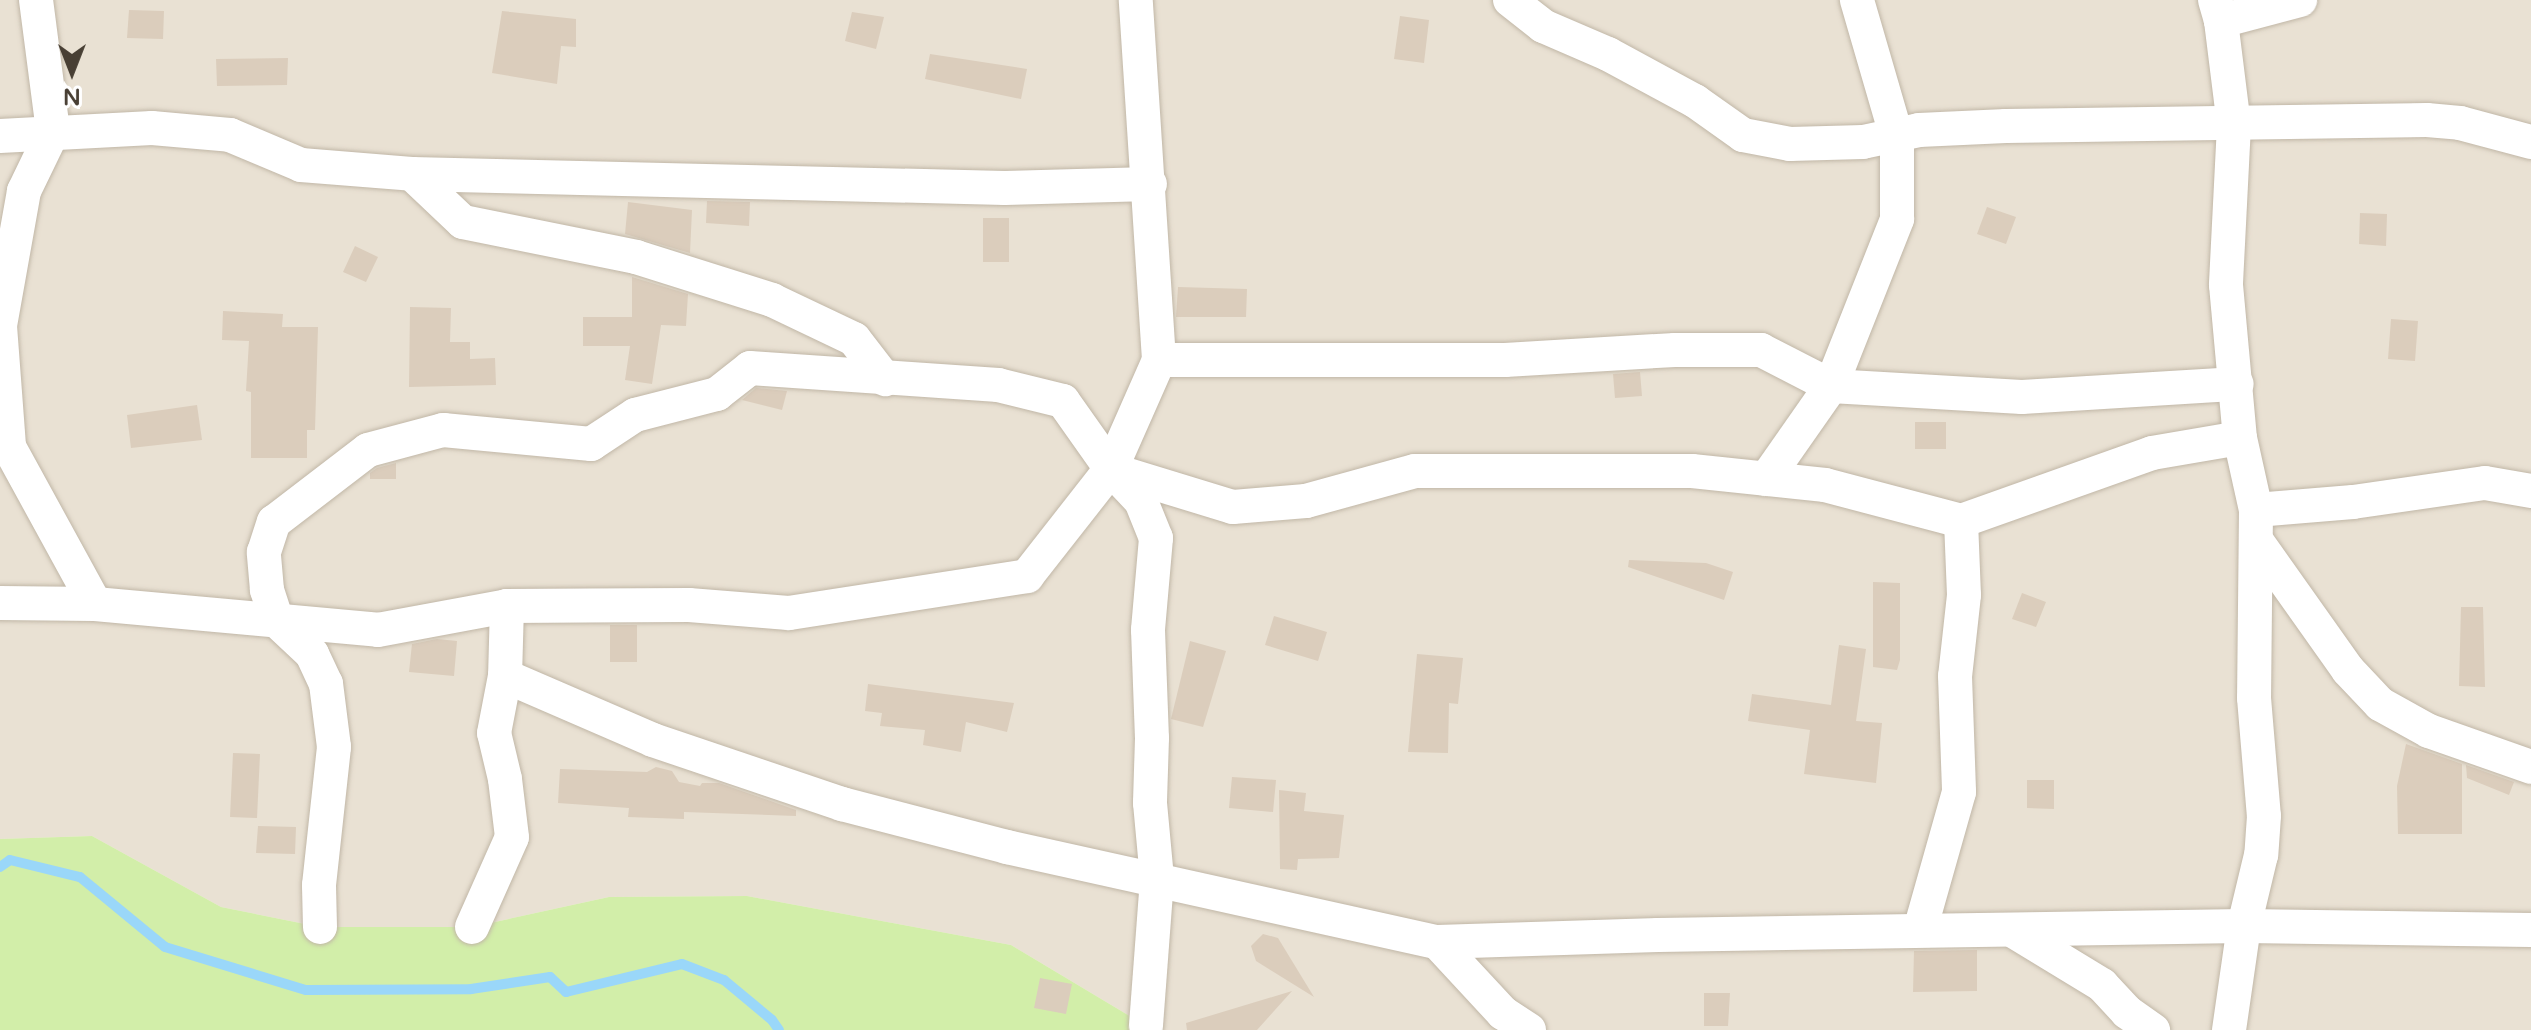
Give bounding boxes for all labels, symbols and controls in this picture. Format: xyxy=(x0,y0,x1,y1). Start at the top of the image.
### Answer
north arrow xyxy=(32,32,112,112)
text: N xyxy=(63,83,81,109)

